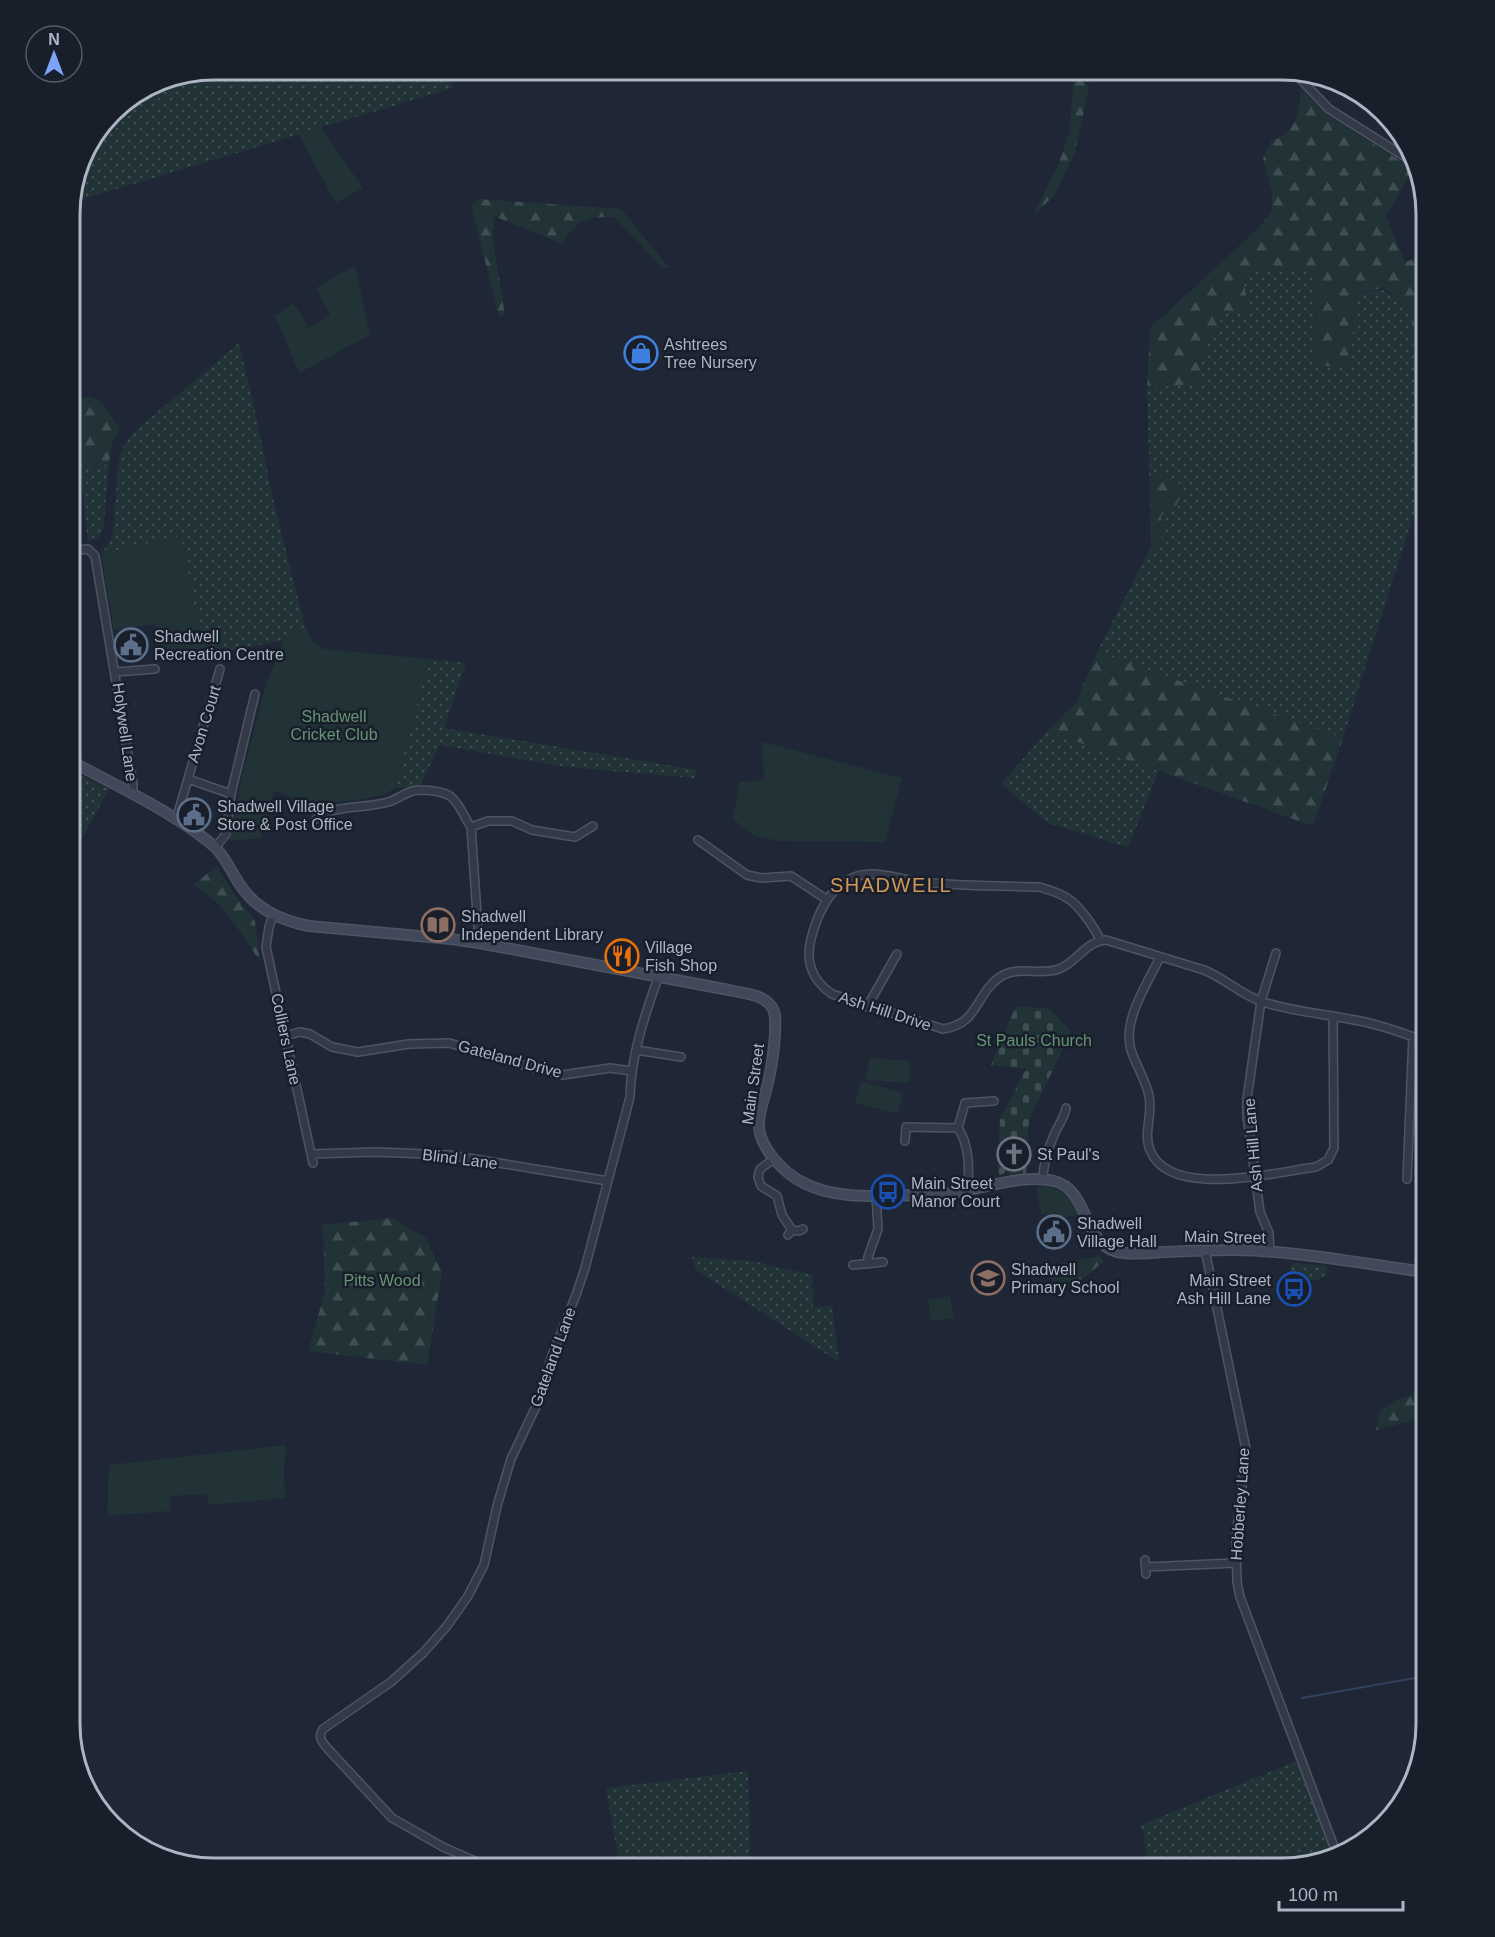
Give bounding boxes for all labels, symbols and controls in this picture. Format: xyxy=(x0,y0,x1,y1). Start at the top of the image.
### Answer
north arrow xyxy=(24,24,84,84)
text: N xyxy=(48,31,60,48)
shop icon: Ashtrees Tree Nursery xyxy=(623,335,659,371)
place label: Ashtrees Tree Nursery xyxy=(664,336,757,371)
public building icon: Shadwell Recreation Centre xyxy=(113,627,149,663)
place label: Shadwell Recreation Centre xyxy=(154,628,284,663)
street label: Holywell Lane xyxy=(110,681,140,783)
street label: Avon Court xyxy=(184,683,224,765)
park label: Shadwell Cricket Club xyxy=(290,708,378,743)
public building icon: Shadwell Village Store & Post Office xyxy=(176,797,212,833)
place label: Shadwell Village Store & Post Office xyxy=(217,798,353,833)
district label: SHADWELL xyxy=(830,874,952,896)
library icon: Shadwell Independent Library xyxy=(420,907,456,943)
place label: Shadwell Independent Library xyxy=(461,908,603,943)
restaurant icon: Village Fish Shop xyxy=(604,938,640,974)
place label: Village Fish Shop xyxy=(645,939,717,974)
street label: Ash Hill Drive xyxy=(837,988,933,1034)
street label: Colliers Lane xyxy=(268,992,304,1087)
park label: St Pauls Church xyxy=(976,1032,1092,1049)
street label: Gateland Drive xyxy=(456,1037,564,1081)
street label: Main Street xyxy=(739,1042,767,1126)
street label: Ash Hill Lane xyxy=(1240,1097,1266,1193)
church icon: St Paul's xyxy=(996,1136,1032,1172)
street label: Blind Lane xyxy=(421,1146,499,1172)
place label: St Paul's xyxy=(1037,1146,1100,1163)
bus stop icon: Main Street Manor Court xyxy=(870,1174,906,1210)
place label: Main Street Manor Court xyxy=(911,1175,1000,1210)
public building icon: Shadwell Village Hall xyxy=(1036,1214,1072,1250)
place label: Shadwell Village Hall xyxy=(1077,1215,1157,1250)
street label: Main Street xyxy=(1184,1228,1267,1246)
school or university icon: Shadwell Primary School xyxy=(970,1260,1006,1296)
place label: Shadwell Primary School xyxy=(1011,1261,1119,1296)
bus stop icon: Main Street Ash Hill Lane xyxy=(1276,1271,1312,1307)
park label: Pitts Wood xyxy=(343,1272,421,1289)
place label: Main Street Ash Hill Lane xyxy=(1177,1272,1272,1307)
street label: Gateland Lane xyxy=(527,1305,579,1409)
street label: Hobberley Lane xyxy=(1228,1447,1252,1561)
scale bar xyxy=(1279,1874,1404,1912)
text: 100 m xyxy=(1288,1885,1338,1905)

